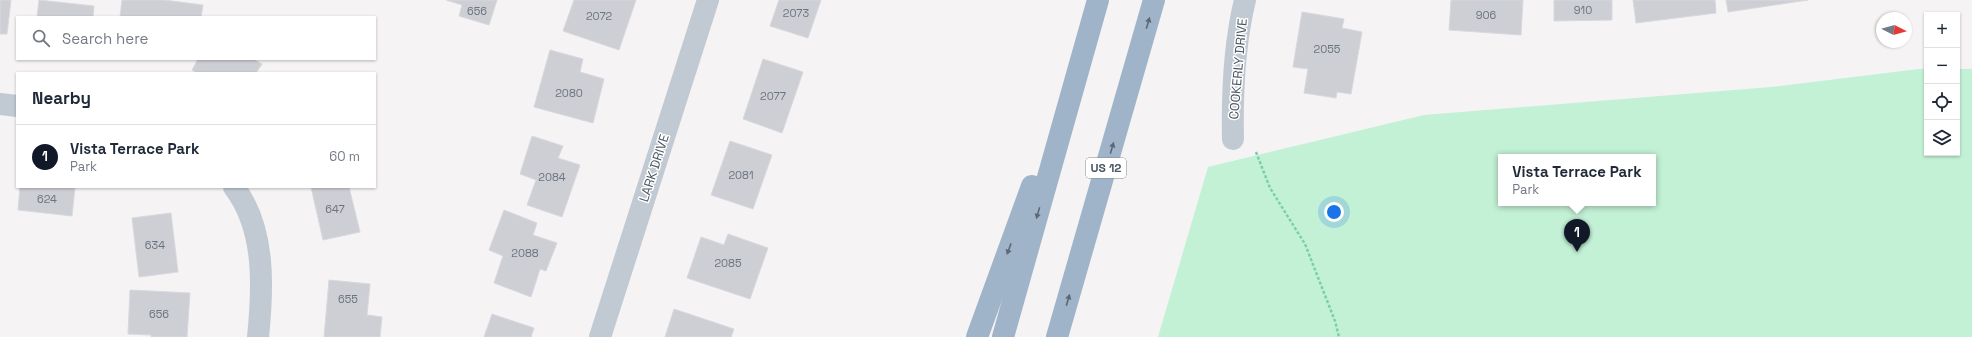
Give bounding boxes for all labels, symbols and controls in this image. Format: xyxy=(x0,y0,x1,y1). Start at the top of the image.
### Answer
house number: 910 xyxy=(1574,3,1592,17)
house number: 656 xyxy=(467,4,487,18)
house number: 2073 xyxy=(783,6,810,20)
house number: 906 xyxy=(1476,8,1497,22)
house number: 2072 xyxy=(586,9,612,23)
north arrow xyxy=(1876,12,1912,48)
map controls xyxy=(1924,12,1960,156)
button: + xyxy=(1924,12,1960,48)
search box xyxy=(16,16,376,60)
one-way arrow xyxy=(1145,17,1151,29)
street label: COOKERLY DRIVE xyxy=(1225,18,1251,120)
icon: search xyxy=(30,27,52,49)
text: Search here xyxy=(62,29,148,48)
house number: 2055 xyxy=(1314,42,1341,56)
button: − xyxy=(1924,48,1960,84)
button: locate xyxy=(1924,84,1960,120)
house number: 2080 xyxy=(555,86,583,100)
text: Nearby xyxy=(32,87,91,109)
house number: 2077 xyxy=(760,89,786,103)
button: layers xyxy=(1924,120,1960,156)
street label: LARK DRIVE xyxy=(635,132,673,204)
text: Vista Terrace Park xyxy=(70,139,199,158)
one-way arrow xyxy=(1109,141,1115,154)
text: 1 xyxy=(42,148,48,165)
text: 60 m xyxy=(329,148,360,165)
popup xyxy=(1498,154,1656,206)
text: Park xyxy=(70,158,97,175)
road number: US 12 xyxy=(1086,158,1126,178)
text: Vista Terrace Park xyxy=(1512,162,1642,181)
house number: 2081 xyxy=(728,168,754,182)
house number: 2084 xyxy=(538,170,566,184)
text: Park xyxy=(1512,181,1539,198)
house number: 624 xyxy=(37,192,57,206)
house number: 647 xyxy=(325,202,345,216)
your location xyxy=(1324,202,1344,222)
one-way arrow xyxy=(1035,207,1041,219)
pin: 1 xyxy=(1564,219,1590,252)
house number: 634 xyxy=(145,238,165,252)
one-way arrow xyxy=(1006,244,1012,256)
house number: 2088 xyxy=(511,246,539,260)
house number: 2085 xyxy=(714,256,742,270)
house number: 655 xyxy=(338,292,358,306)
one-way arrow xyxy=(1065,293,1071,305)
house number: 656 xyxy=(149,307,169,321)

